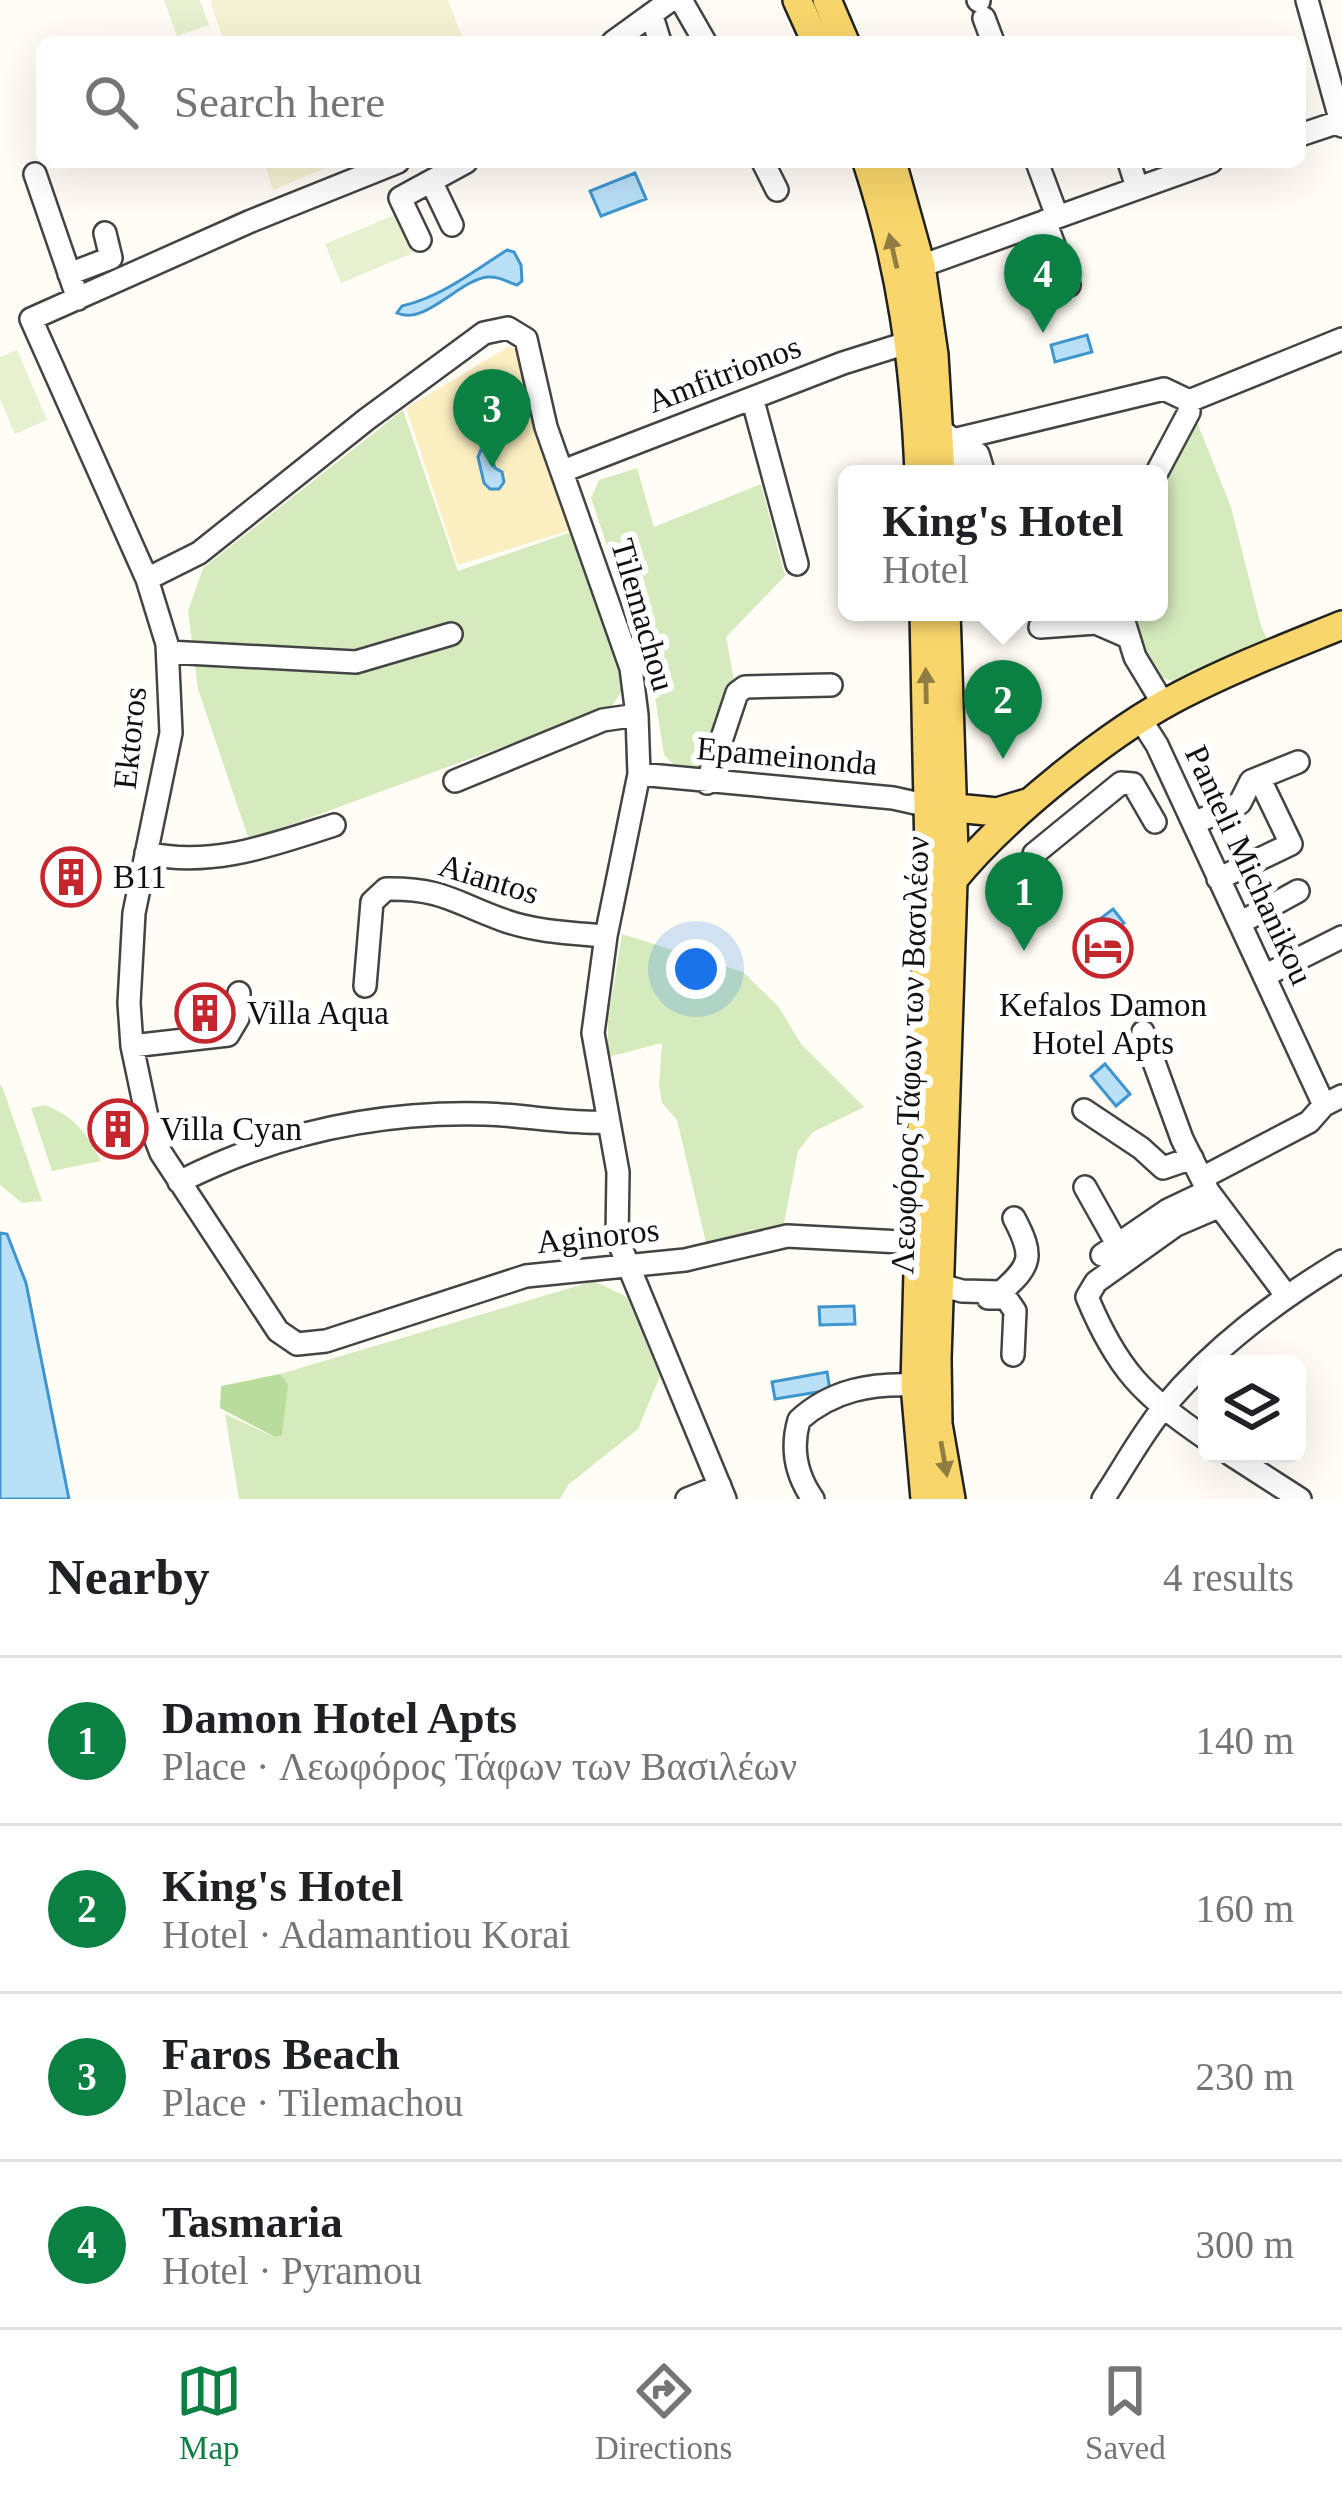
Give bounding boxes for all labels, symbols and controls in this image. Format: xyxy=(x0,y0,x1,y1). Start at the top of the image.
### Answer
search box xyxy=(36,36,1306,168)
icon: search xyxy=(78,69,144,135)
text: Search here xyxy=(174,77,385,127)
one-way arrow xyxy=(882,232,901,270)
pin: 4 xyxy=(1004,234,1082,333)
street label: Amfitrionos xyxy=(642,328,806,420)
pin: 3 xyxy=(453,369,531,468)
popup xyxy=(838,465,1168,621)
text: King's Hotel xyxy=(882,496,1124,546)
street label: Tilemachou xyxy=(604,535,682,695)
text: Hotel xyxy=(882,548,969,591)
pin: 2 xyxy=(964,660,1042,759)
one-way arrow xyxy=(916,666,935,704)
street label: Ektoros xyxy=(107,685,153,791)
street label: Epameinonda xyxy=(695,730,879,782)
street label: Panteli Michanikou xyxy=(1178,740,1320,990)
street label: Λεωφόρος Τάφων των Βασιλέων xyxy=(884,835,936,1275)
building icon: B11 xyxy=(40,846,102,908)
street label: Aiantos xyxy=(435,847,543,911)
pin: 1 xyxy=(985,852,1063,951)
place label: B11 xyxy=(113,859,167,895)
hotel icon: Kefalos Damon Hotel Apts xyxy=(1072,917,1134,979)
your location xyxy=(666,939,726,999)
building icon: Villa Aqua xyxy=(174,982,236,1044)
place label: Kefalos Damon Hotel Apts xyxy=(999,987,1207,1061)
place label: Villa Aqua xyxy=(247,995,389,1031)
building icon: Villa Cyan xyxy=(87,1098,149,1160)
place label: Villa Cyan xyxy=(160,1111,302,1147)
street label: Aginoros xyxy=(535,1212,661,1260)
map controls xyxy=(1198,1355,1306,1463)
button: layers xyxy=(1198,1355,1306,1463)
one-way arrow xyxy=(935,1440,953,1478)
text: Nearby xyxy=(48,1549,209,1605)
text: 4 results xyxy=(1163,1556,1294,1599)
text: Damon Hotel Apts xyxy=(162,1693,517,1743)
text: 1 xyxy=(77,1719,97,1762)
text: 140 m xyxy=(1195,1719,1294,1762)
text: Place · Λεωφόρος Τάφων των Βασιλέων xyxy=(162,1745,797,1788)
text: King's Hotel xyxy=(162,1861,403,1911)
text: 2 xyxy=(77,1887,97,1930)
text: 160 m xyxy=(1195,1887,1294,1930)
text: Hotel · Adamantiou Korai xyxy=(162,1913,570,1956)
text: Faros Beach xyxy=(162,2029,400,2079)
text: 3 xyxy=(77,2055,97,2098)
text: 230 m xyxy=(1195,2055,1294,2098)
text: Place · Tilemachou xyxy=(162,2081,463,2124)
text: Tasmaria xyxy=(162,2197,343,2247)
text: 4 xyxy=(77,2223,97,2266)
text: 300 m xyxy=(1195,2223,1294,2266)
text: Hotel · Pyramou xyxy=(162,2249,422,2292)
tab: Map xyxy=(176,2358,242,2467)
tab: Directions xyxy=(595,2358,732,2467)
tab: Saved xyxy=(1085,2358,1166,2467)

